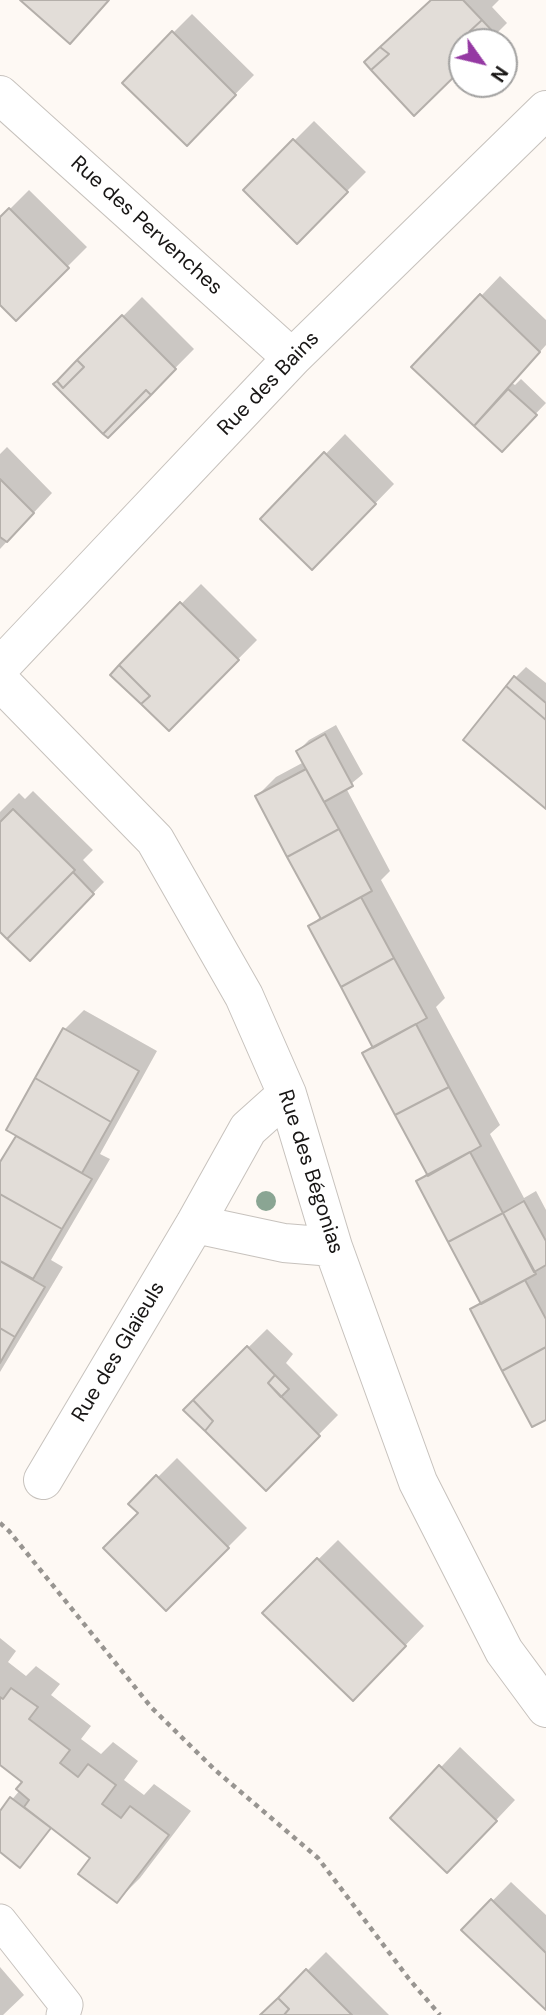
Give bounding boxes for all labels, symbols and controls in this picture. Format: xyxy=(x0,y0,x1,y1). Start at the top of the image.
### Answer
north arrow xyxy=(448,28,518,98)
text: N xyxy=(485,61,513,87)
street label: Rue des Pervenches xyxy=(65,151,227,301)
street label: Rue des Bains xyxy=(213,327,325,441)
street label: Rue des Bégonias xyxy=(272,1087,348,1257)
street label: Rue des Glaïeuls xyxy=(67,1277,171,1427)

